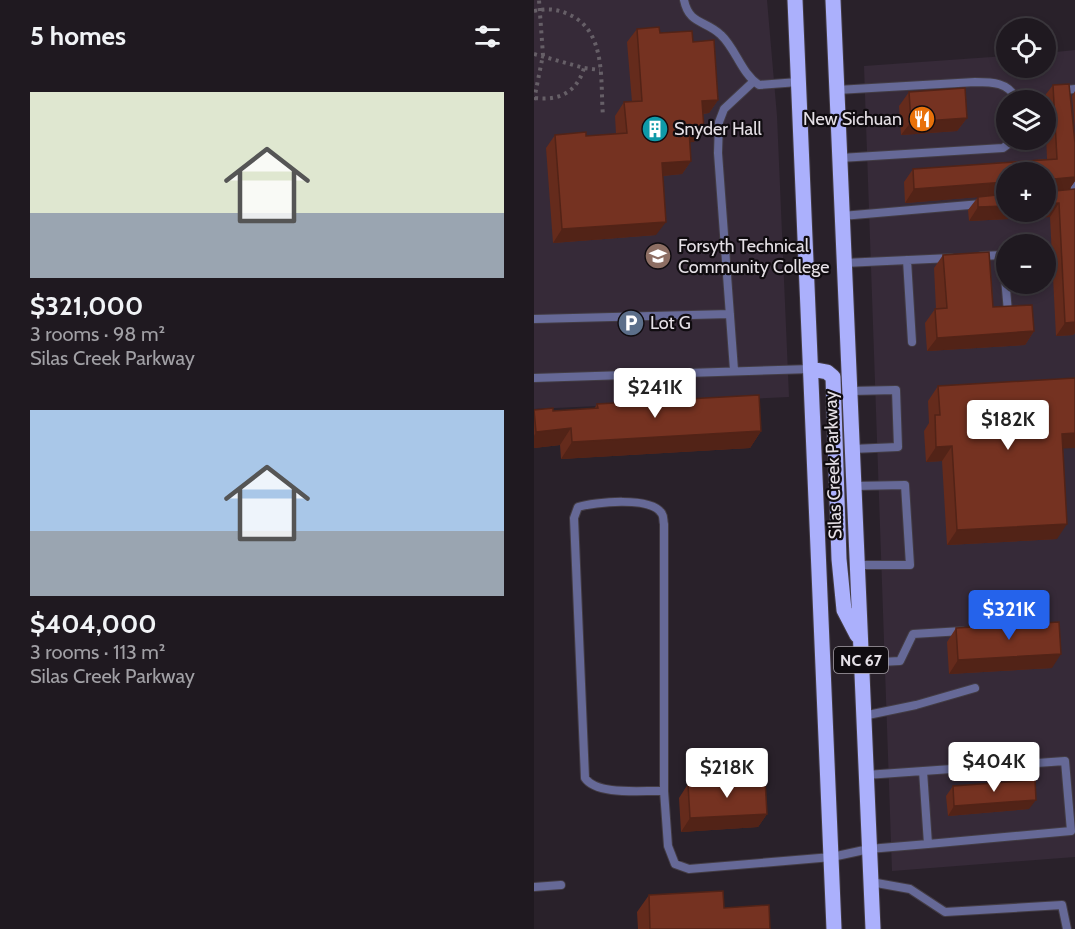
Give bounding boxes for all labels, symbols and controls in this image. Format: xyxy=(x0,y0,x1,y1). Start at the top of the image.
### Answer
map controls xyxy=(996,18,1056,294)
button: locate xyxy=(996,18,1056,78)
text: 5 homes xyxy=(30,20,126,52)
icon: filters xyxy=(471,20,504,53)
button: layers xyxy=(996,90,1056,150)
restaurant icon: New Sichuan xyxy=(907,104,937,134)
place label: New Sichuan xyxy=(803,108,902,130)
building icon: Snyder Hall xyxy=(640,114,670,144)
place label: Snyder Hall xyxy=(674,118,762,140)
icon: home xyxy=(213,131,321,239)
button: + xyxy=(996,162,1056,222)
button: − xyxy=(996,234,1056,294)
place label: Forsyth Technical Community College xyxy=(678,235,829,278)
school or university icon: Forsyth Technical Community College xyxy=(643,241,673,271)
text: $321,000 xyxy=(30,290,143,322)
parking icon: Lot G xyxy=(616,308,646,338)
place label: Lot G xyxy=(650,312,691,334)
text: 3 rooms · 98 m² xyxy=(30,322,165,346)
text: Silas Creek Parkway xyxy=(30,346,195,370)
pin: $241K xyxy=(613,368,697,419)
text: $241K xyxy=(628,375,682,399)
street label: Silas Creek Parkway xyxy=(819,390,847,540)
pin: $182K xyxy=(966,400,1050,451)
text: $182K xyxy=(981,407,1035,431)
icon: home xyxy=(213,449,321,557)
pin: $321K xyxy=(967,590,1051,641)
text: $321K xyxy=(983,597,1035,621)
text: $404,000 xyxy=(30,608,157,640)
text: 3 rooms · 113 m² xyxy=(30,640,166,664)
road number: NC 67 xyxy=(834,647,888,673)
text: Silas Creek Parkway xyxy=(30,664,195,688)
pin: $404K xyxy=(952,742,1036,793)
pin: $218K xyxy=(685,748,769,799)
text: $404K xyxy=(962,749,1026,773)
text: $218K xyxy=(700,755,754,779)

